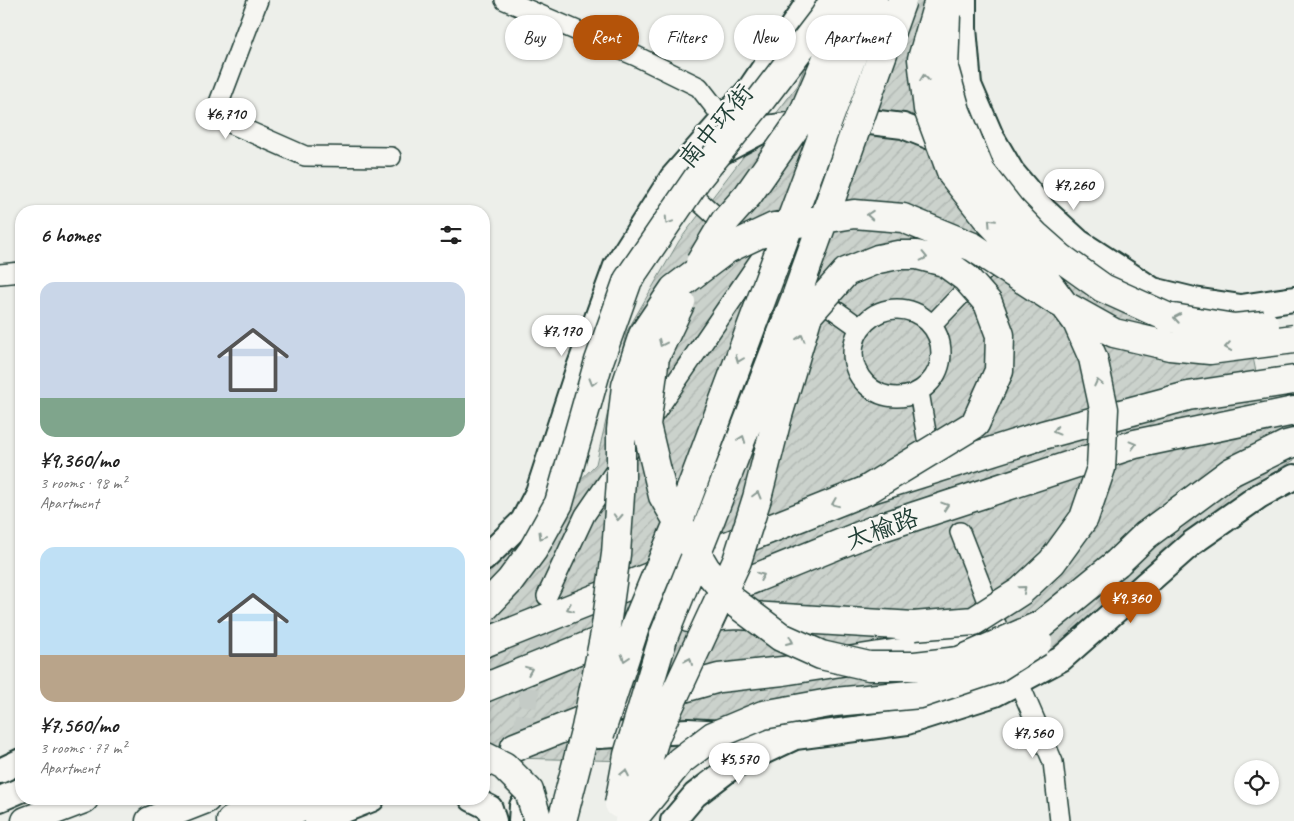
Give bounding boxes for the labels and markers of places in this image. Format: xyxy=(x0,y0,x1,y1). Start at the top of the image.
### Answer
pin: ¥6,710 xyxy=(185,98,267,140)
pin: ¥7,260 xyxy=(1033,168,1115,211)
pin: ¥7,170 xyxy=(521,314,603,357)
pin: ¥9,360 xyxy=(1090,582,1172,624)
pin: ¥7,560 xyxy=(992,716,1074,759)
pin: ¥5,570 xyxy=(698,742,780,785)

